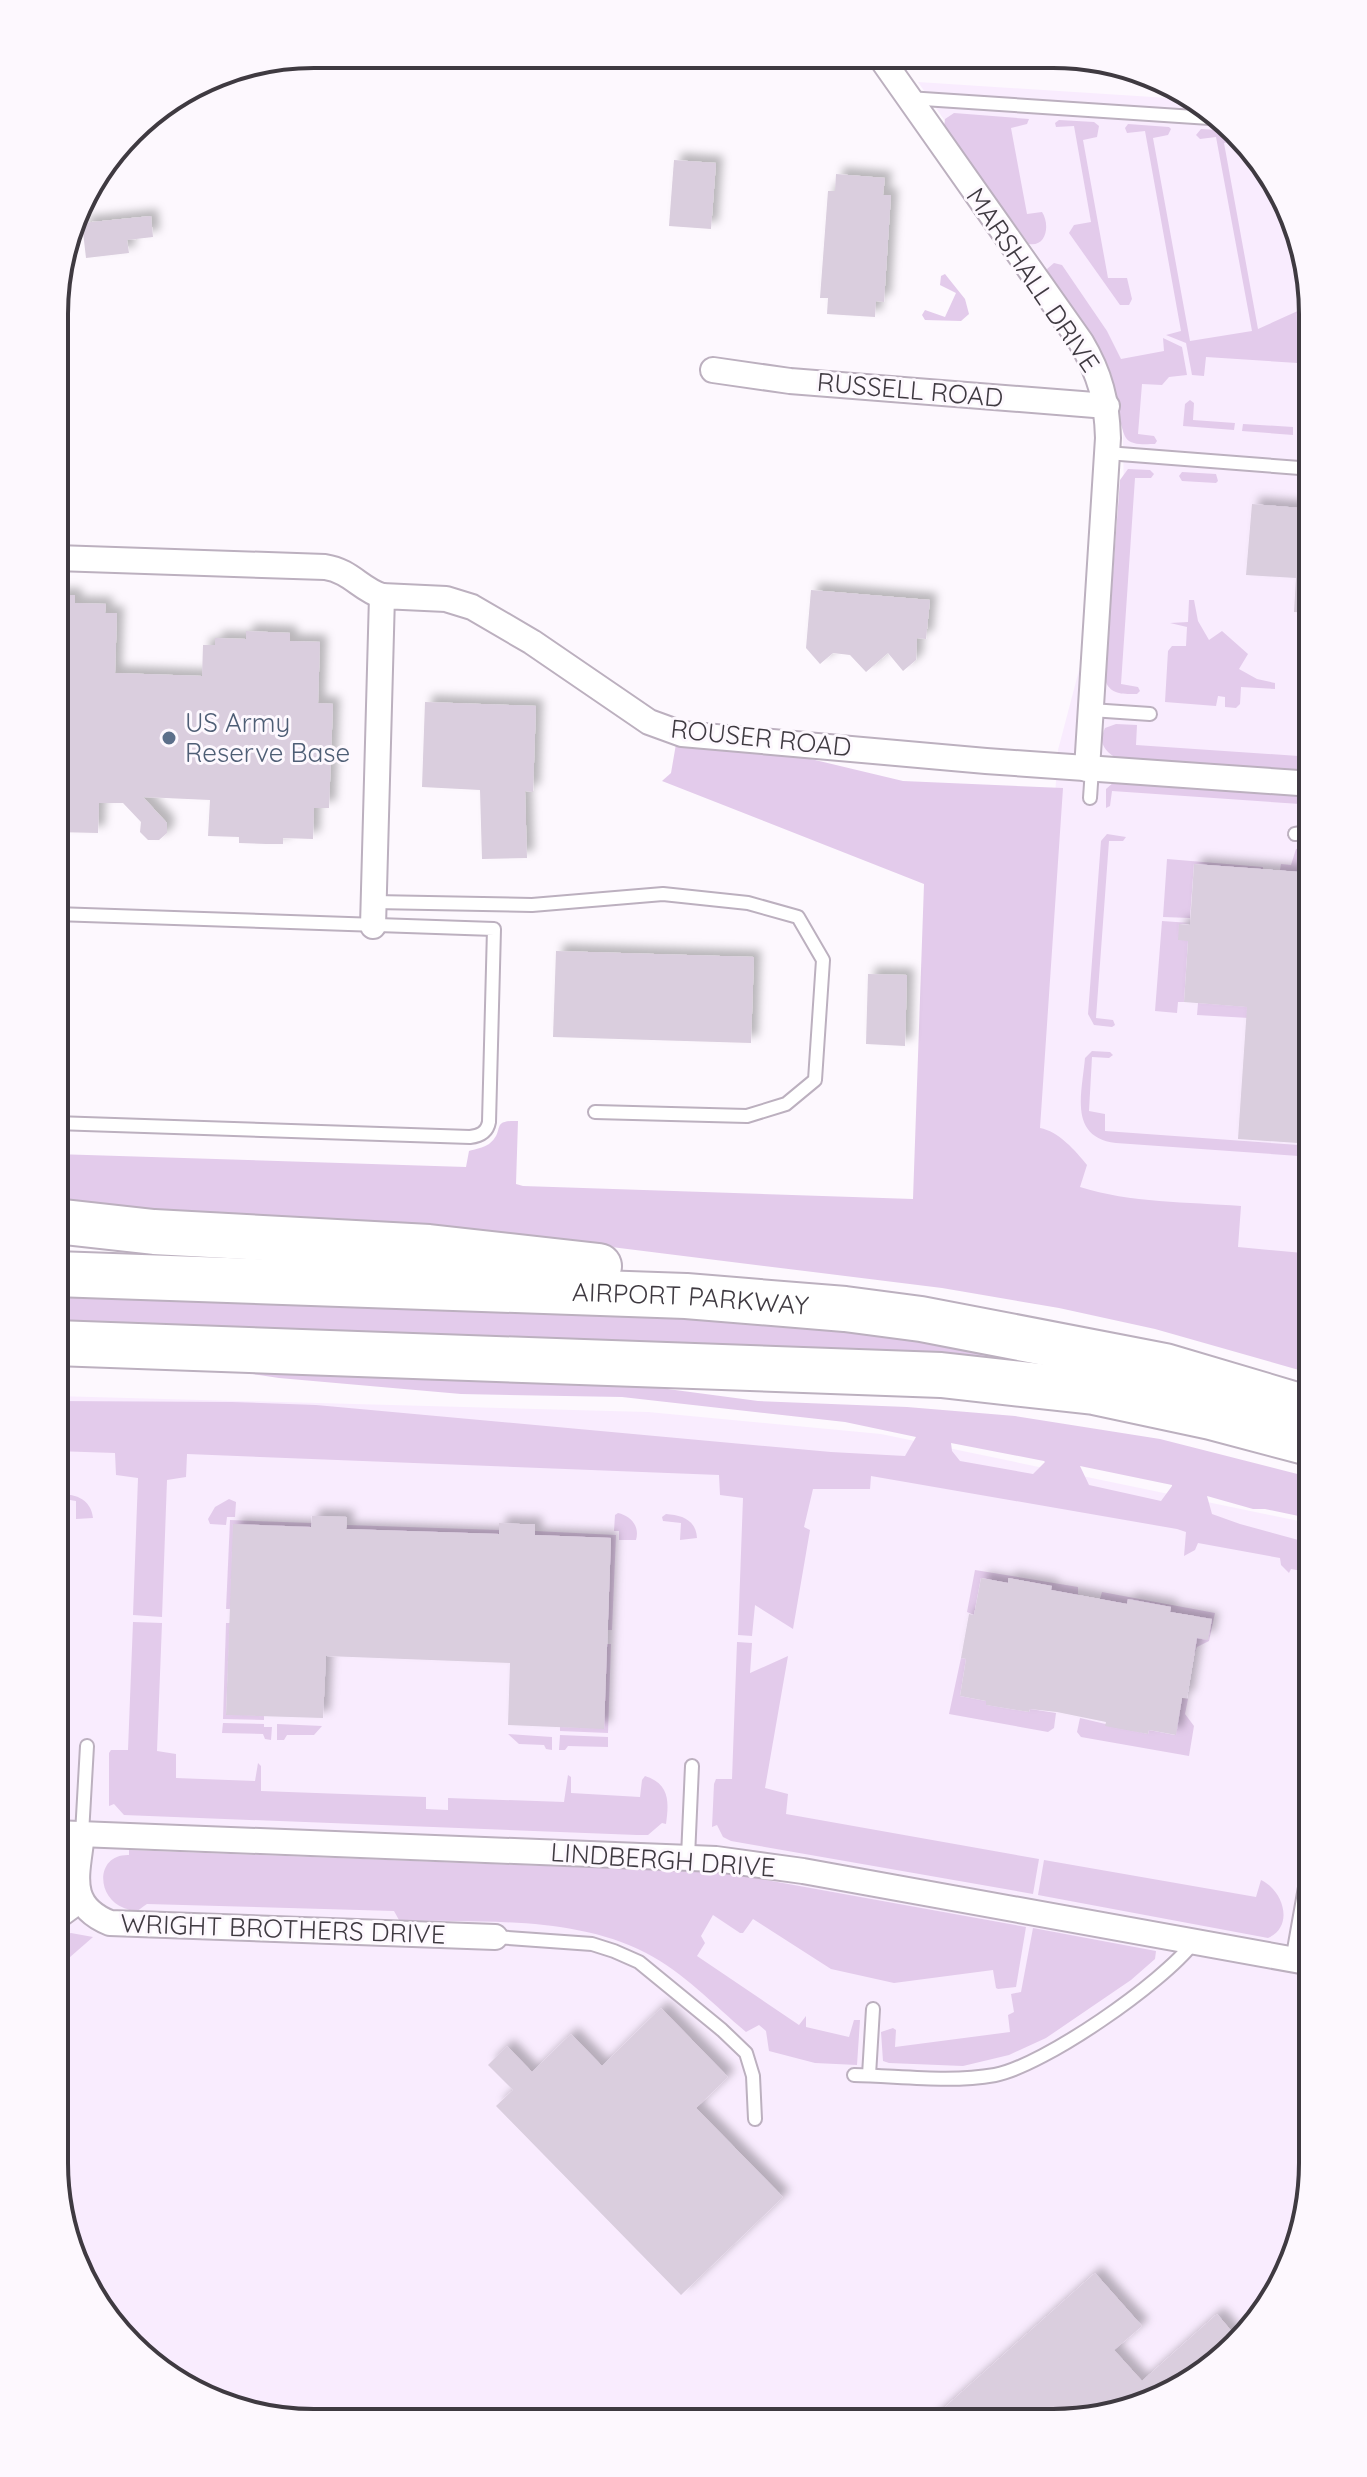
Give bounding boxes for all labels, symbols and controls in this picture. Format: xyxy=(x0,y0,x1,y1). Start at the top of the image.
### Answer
street label: MARSHALL DRIVE xyxy=(960,181,1107,378)
street label: RUSSELL ROAD xyxy=(816,365,1005,414)
place label: US Army Reserve Base xyxy=(185,706,350,769)
street label: ROUSER ROAD xyxy=(669,712,853,763)
marker: US Army Reserve Base xyxy=(160,729,178,747)
street label: AIRPORT PARKWAY xyxy=(572,1275,811,1322)
street label: LINDBERGH DRIVE xyxy=(549,1835,777,1884)
street label: WRIGHT BROTHERS DRIVE xyxy=(120,1906,446,1951)

